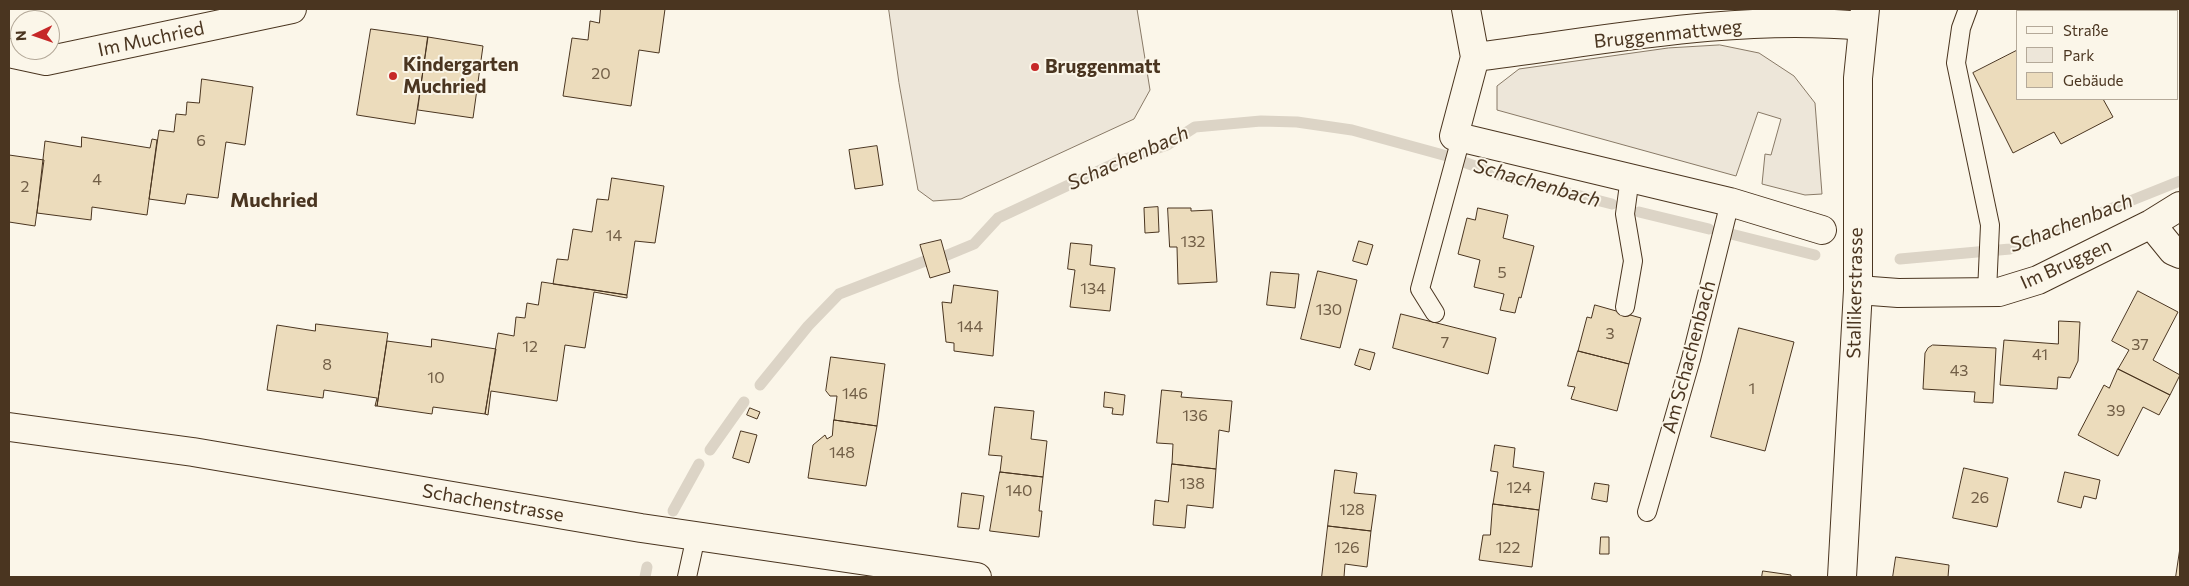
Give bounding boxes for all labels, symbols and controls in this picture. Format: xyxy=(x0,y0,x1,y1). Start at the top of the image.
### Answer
north arrow xyxy=(10,10,60,60)
legend xyxy=(2016,10,2179,100)
street label: Bruggenmattweg xyxy=(1593,15,1743,53)
street label: Im Muchried xyxy=(96,17,206,61)
text: Straße xyxy=(2063,21,2109,39)
text: N xyxy=(12,30,29,41)
text: Park xyxy=(2063,46,2094,64)
place label: Kindergarten Muchried xyxy=(403,54,519,98)
place label: Bruggenmatt xyxy=(1045,56,1161,78)
marker: Bruggenmatt xyxy=(1029,61,1041,73)
house number: 20 xyxy=(591,64,611,84)
marker: Kindergarten Muchried xyxy=(387,70,399,82)
text: Gebäude xyxy=(2063,71,2124,89)
water label: Schachenbach xyxy=(1063,120,1193,196)
house number: 6 xyxy=(196,131,206,151)
water label: Schachenbach xyxy=(1471,153,1603,213)
house number: 4 xyxy=(92,170,102,190)
house number: 2 xyxy=(21,177,29,197)
district label: Muchried xyxy=(230,188,318,212)
water label: Schachenbach xyxy=(2006,188,2136,258)
house number: 14 xyxy=(606,226,622,246)
street label: Stallikerstrasse xyxy=(1842,227,1868,359)
house number: 132 xyxy=(1181,232,1205,252)
street label: Im Bruggen xyxy=(2017,234,2115,294)
house number: 5 xyxy=(1497,263,1507,283)
street label: Am Schachenbach xyxy=(1658,278,1720,436)
house number: 134 xyxy=(1080,279,1106,299)
house number: 130 xyxy=(1316,300,1342,320)
house number: 144 xyxy=(957,317,983,337)
house number: 3 xyxy=(1605,324,1615,344)
house number: 7 xyxy=(1441,333,1449,353)
house number: 37 xyxy=(2131,335,2149,355)
house number: 12 xyxy=(522,337,538,357)
house number: 41 xyxy=(2032,345,2048,365)
house number: 8 xyxy=(322,355,332,375)
house number: 43 xyxy=(1950,361,1968,381)
house number: 10 xyxy=(427,368,445,388)
house number: 1 xyxy=(1749,379,1755,399)
house number: 146 xyxy=(842,384,868,404)
house number: 39 xyxy=(2107,401,2125,421)
house number: 136 xyxy=(1182,406,1208,426)
house number: 148 xyxy=(829,443,855,463)
house number: 138 xyxy=(1179,474,1205,494)
house number: 124 xyxy=(1506,478,1532,498)
street label: Schachenstrasse xyxy=(420,479,566,527)
house number: 140 xyxy=(1006,481,1032,501)
house number: 26 xyxy=(1971,488,1989,508)
house number: 128 xyxy=(1339,500,1365,520)
house number: 126 xyxy=(1334,538,1360,558)
house number: 122 xyxy=(1496,538,1520,558)

